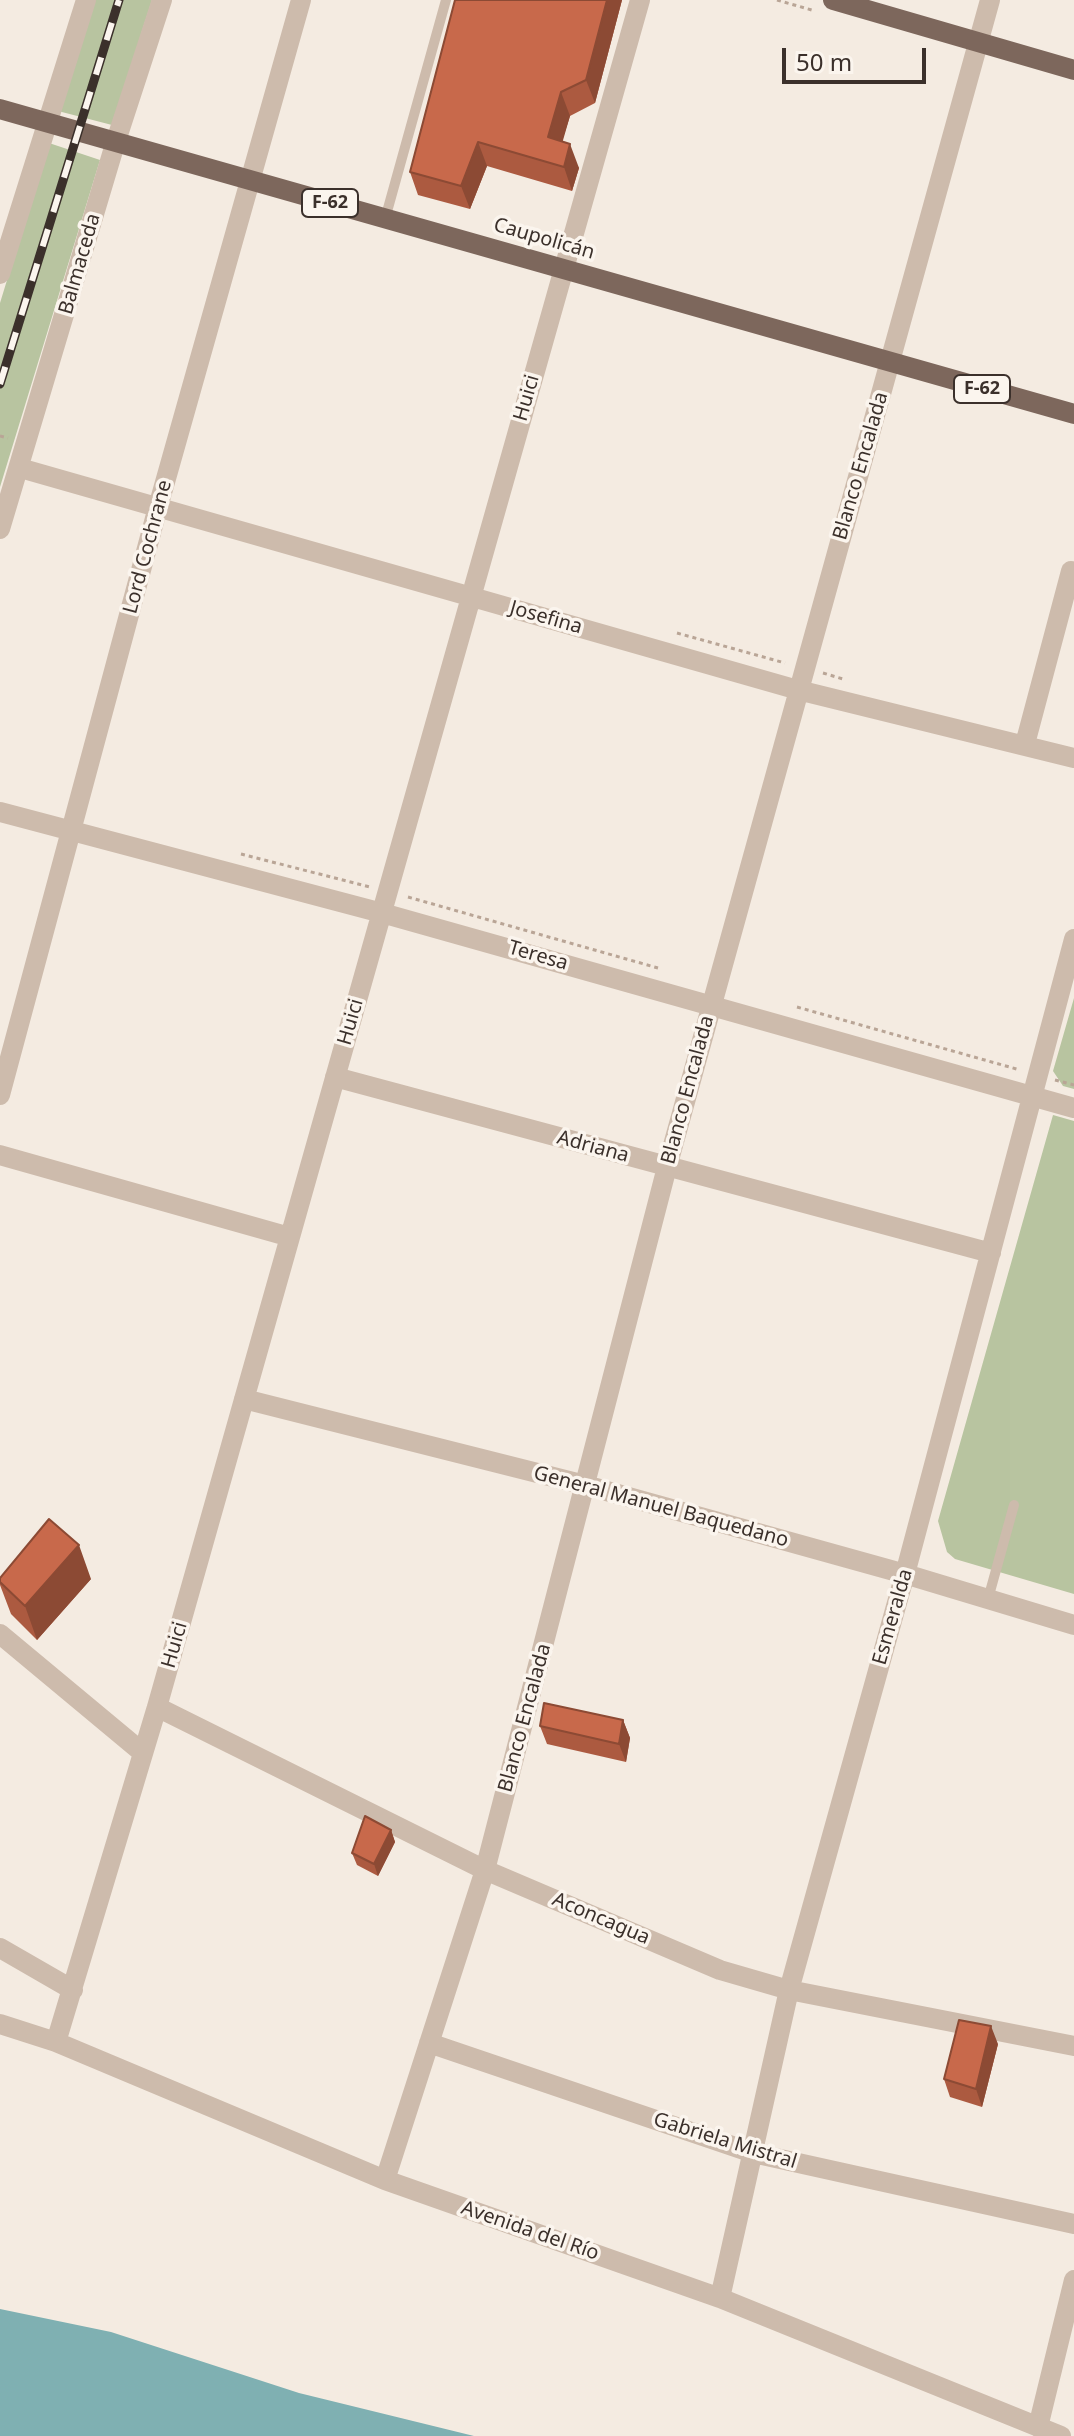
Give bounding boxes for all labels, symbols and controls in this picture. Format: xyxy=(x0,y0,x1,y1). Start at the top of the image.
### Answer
scale bar xyxy=(786,32,930,82)
text: 50 m xyxy=(796,45,852,78)
road number: F-62 xyxy=(302,189,358,217)
street label: Balmaceda xyxy=(54,211,106,317)
street label: Caupolicán xyxy=(491,213,597,265)
street label: Huici xyxy=(509,372,545,424)
road number: F-62 xyxy=(954,375,1010,403)
street label: Blanco Encalada xyxy=(828,389,894,543)
street label: Lord Cochrane xyxy=(119,478,177,616)
street label: Josefina xyxy=(507,596,585,640)
street label: Teresa xyxy=(505,936,571,976)
street label: Huici xyxy=(333,996,369,1048)
street label: Blanco Encalada xyxy=(657,1013,719,1167)
street label: Adriana xyxy=(554,1126,632,1168)
street label: General Manuel Baquedano xyxy=(531,1461,791,1553)
street label: Esmeralda xyxy=(868,1566,918,1668)
street label: Huici xyxy=(157,1619,193,1671)
street label: Blanco Encalada xyxy=(494,1641,556,1795)
street label: Aconcagua xyxy=(549,1888,653,1950)
street label: Gabriela Mistral xyxy=(650,2108,800,2174)
street label: Avenida del Río xyxy=(458,2196,602,2266)

